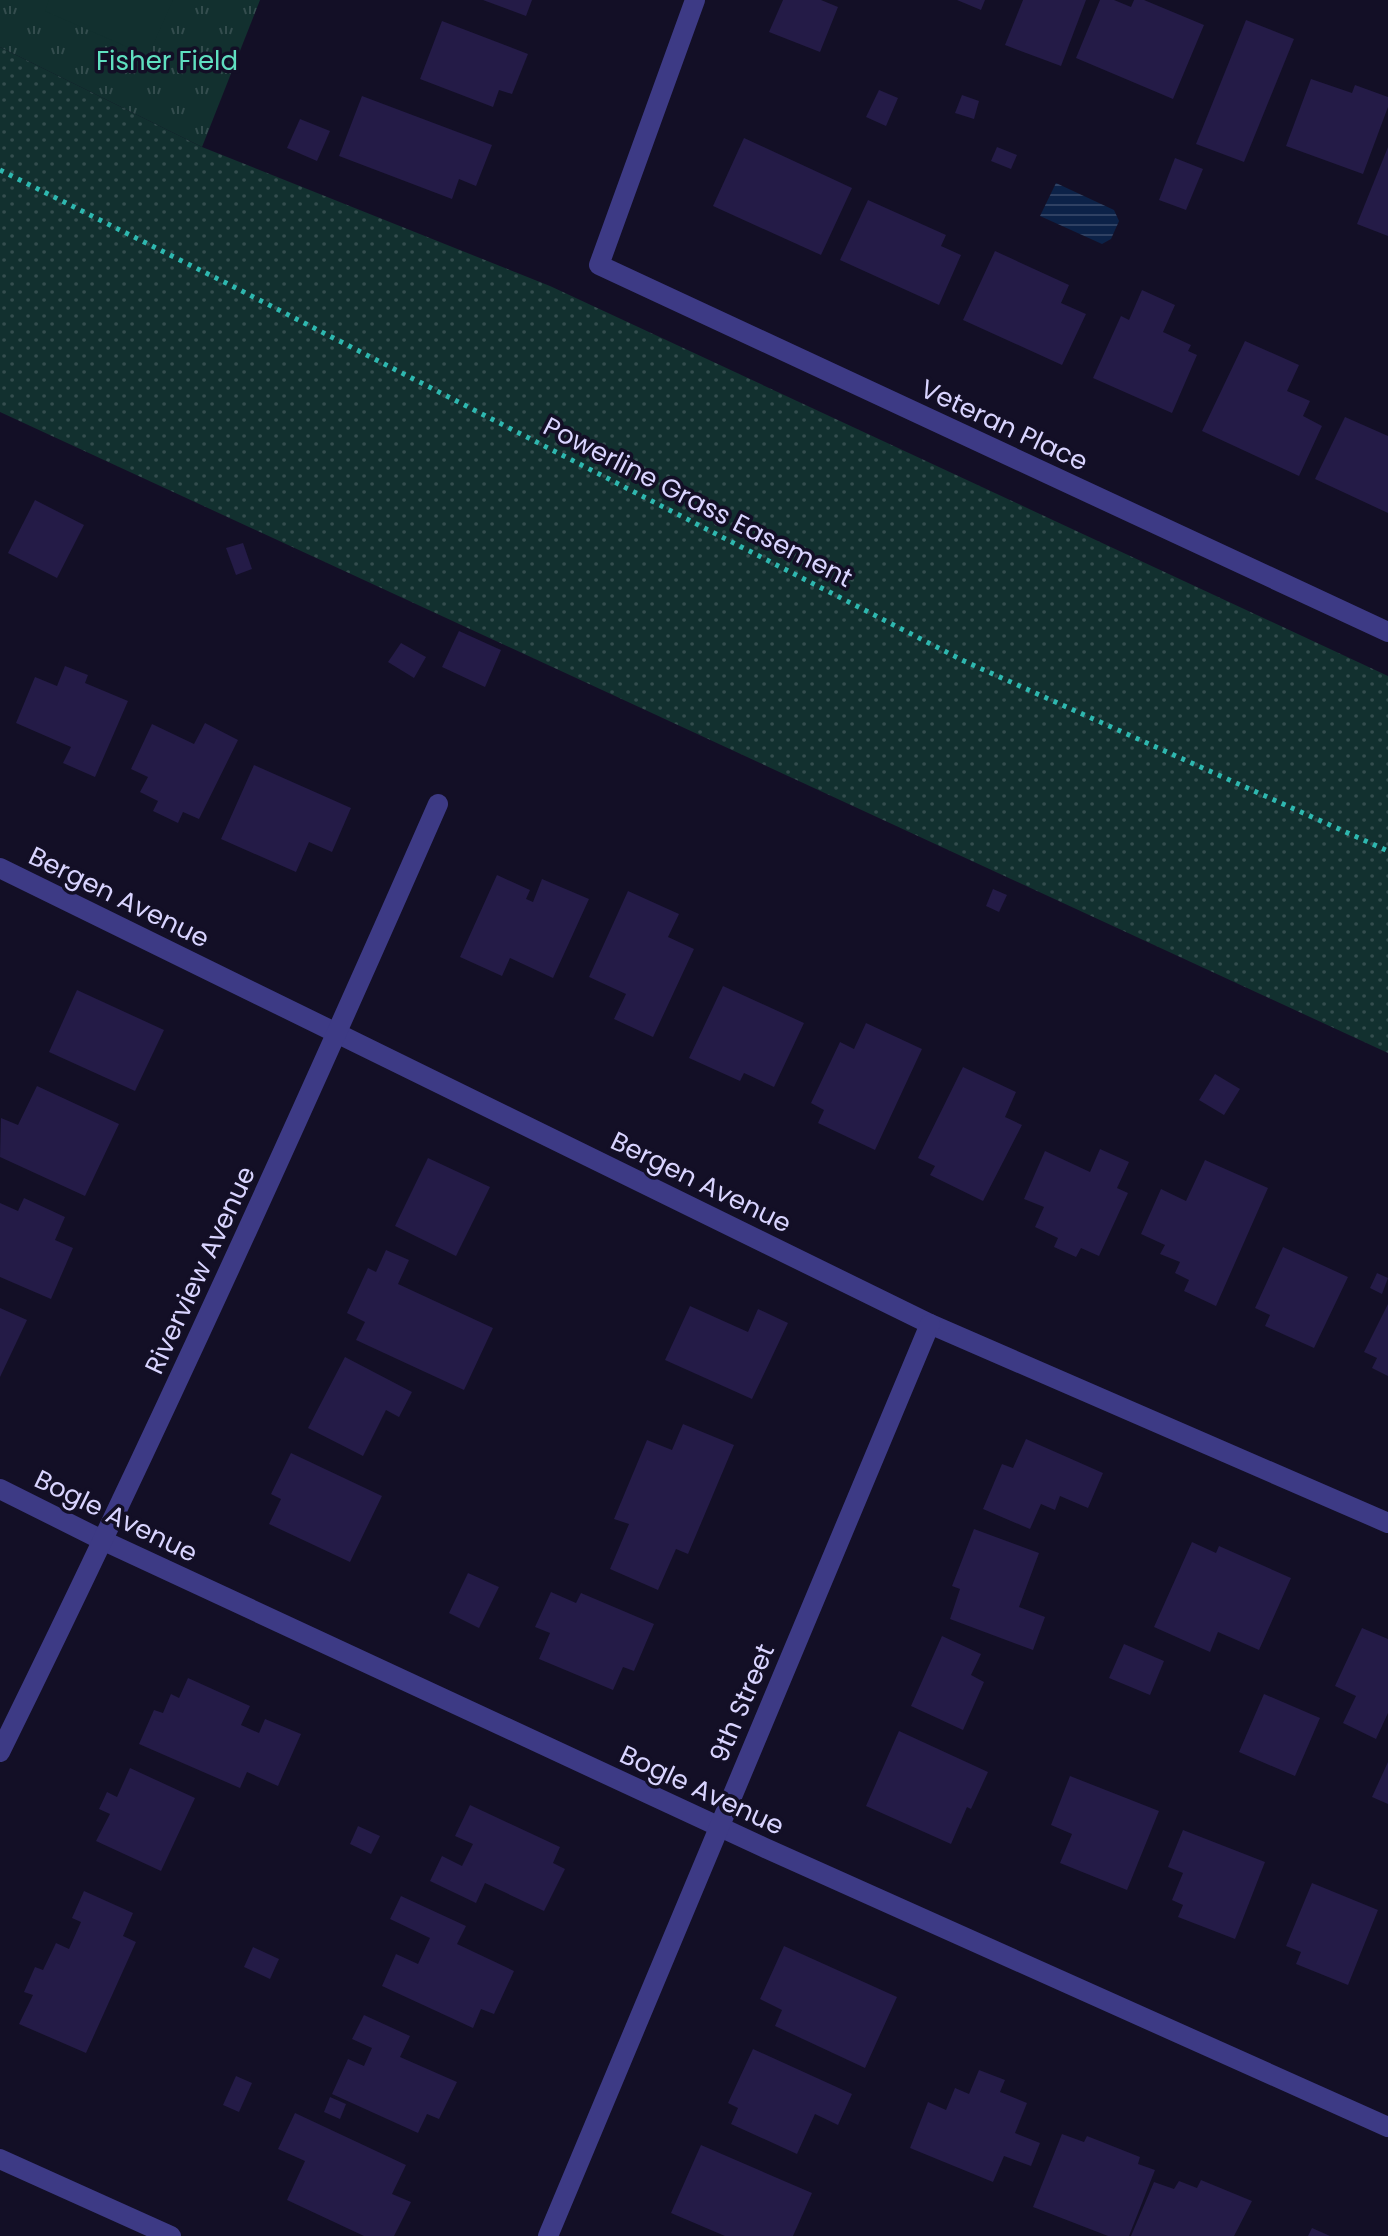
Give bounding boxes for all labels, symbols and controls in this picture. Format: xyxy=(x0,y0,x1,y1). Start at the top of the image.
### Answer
park label: Fisher Field xyxy=(96,43,238,79)
street label: Veteran Place xyxy=(914,370,1094,480)
street label: Powerline Grass Easement xyxy=(537,408,859,596)
street label: Bergen Avenue xyxy=(23,838,215,956)
street label: Bergen Avenue xyxy=(605,1123,797,1241)
street label: Riverview Avenue xyxy=(136,1160,264,1380)
street label: Bogle Avenue xyxy=(28,1461,204,1571)
street label: 9th Street xyxy=(701,1638,783,1768)
street label: Bogle Avenue xyxy=(614,1736,790,1844)

